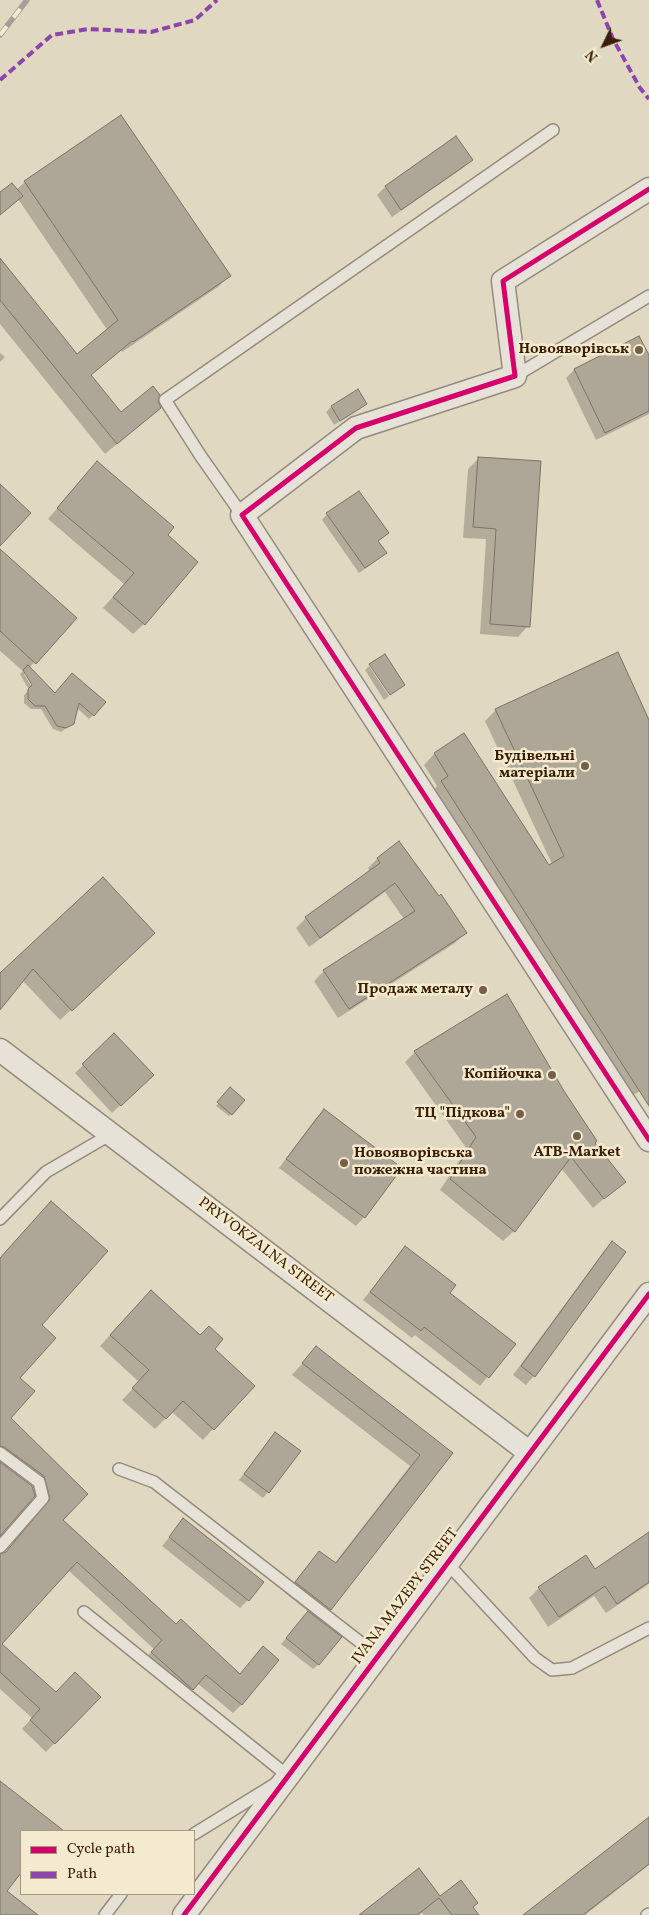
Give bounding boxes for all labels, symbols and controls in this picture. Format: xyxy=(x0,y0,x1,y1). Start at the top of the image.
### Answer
north arrow xyxy=(579,20,629,70)
text: N xyxy=(582,45,603,66)
place label: Новояворівськ xyxy=(518,341,629,359)
marker: Новояворівськ xyxy=(633,344,645,356)
place label: Будівельні матеріали xyxy=(494,748,575,783)
marker: Будівельні матеріали xyxy=(579,760,591,772)
place label: Продаж металу xyxy=(358,981,473,999)
marker: Продаж металу xyxy=(477,984,489,996)
place label: Копійочка xyxy=(464,1066,542,1084)
marker: Копійочка xyxy=(546,1069,558,1081)
place label: ТЦ "Підкова" xyxy=(415,1105,510,1123)
marker: ТЦ "Підкова" xyxy=(514,1108,526,1120)
marker: ATB-Market xyxy=(571,1130,583,1142)
place label: ATB-Market xyxy=(533,1144,621,1162)
place label: Новояворівська пожежна частина xyxy=(354,1145,487,1180)
marker: Новояворівська пожежна частина xyxy=(338,1157,350,1169)
street label: PRYVOKZALNA STREET xyxy=(194,1194,336,1308)
street label: IVANA MAZEPY STREET xyxy=(349,1525,463,1669)
legend xyxy=(20,1830,195,1895)
text: Cycle path xyxy=(67,1839,135,1860)
text: Path xyxy=(67,1864,97,1885)

